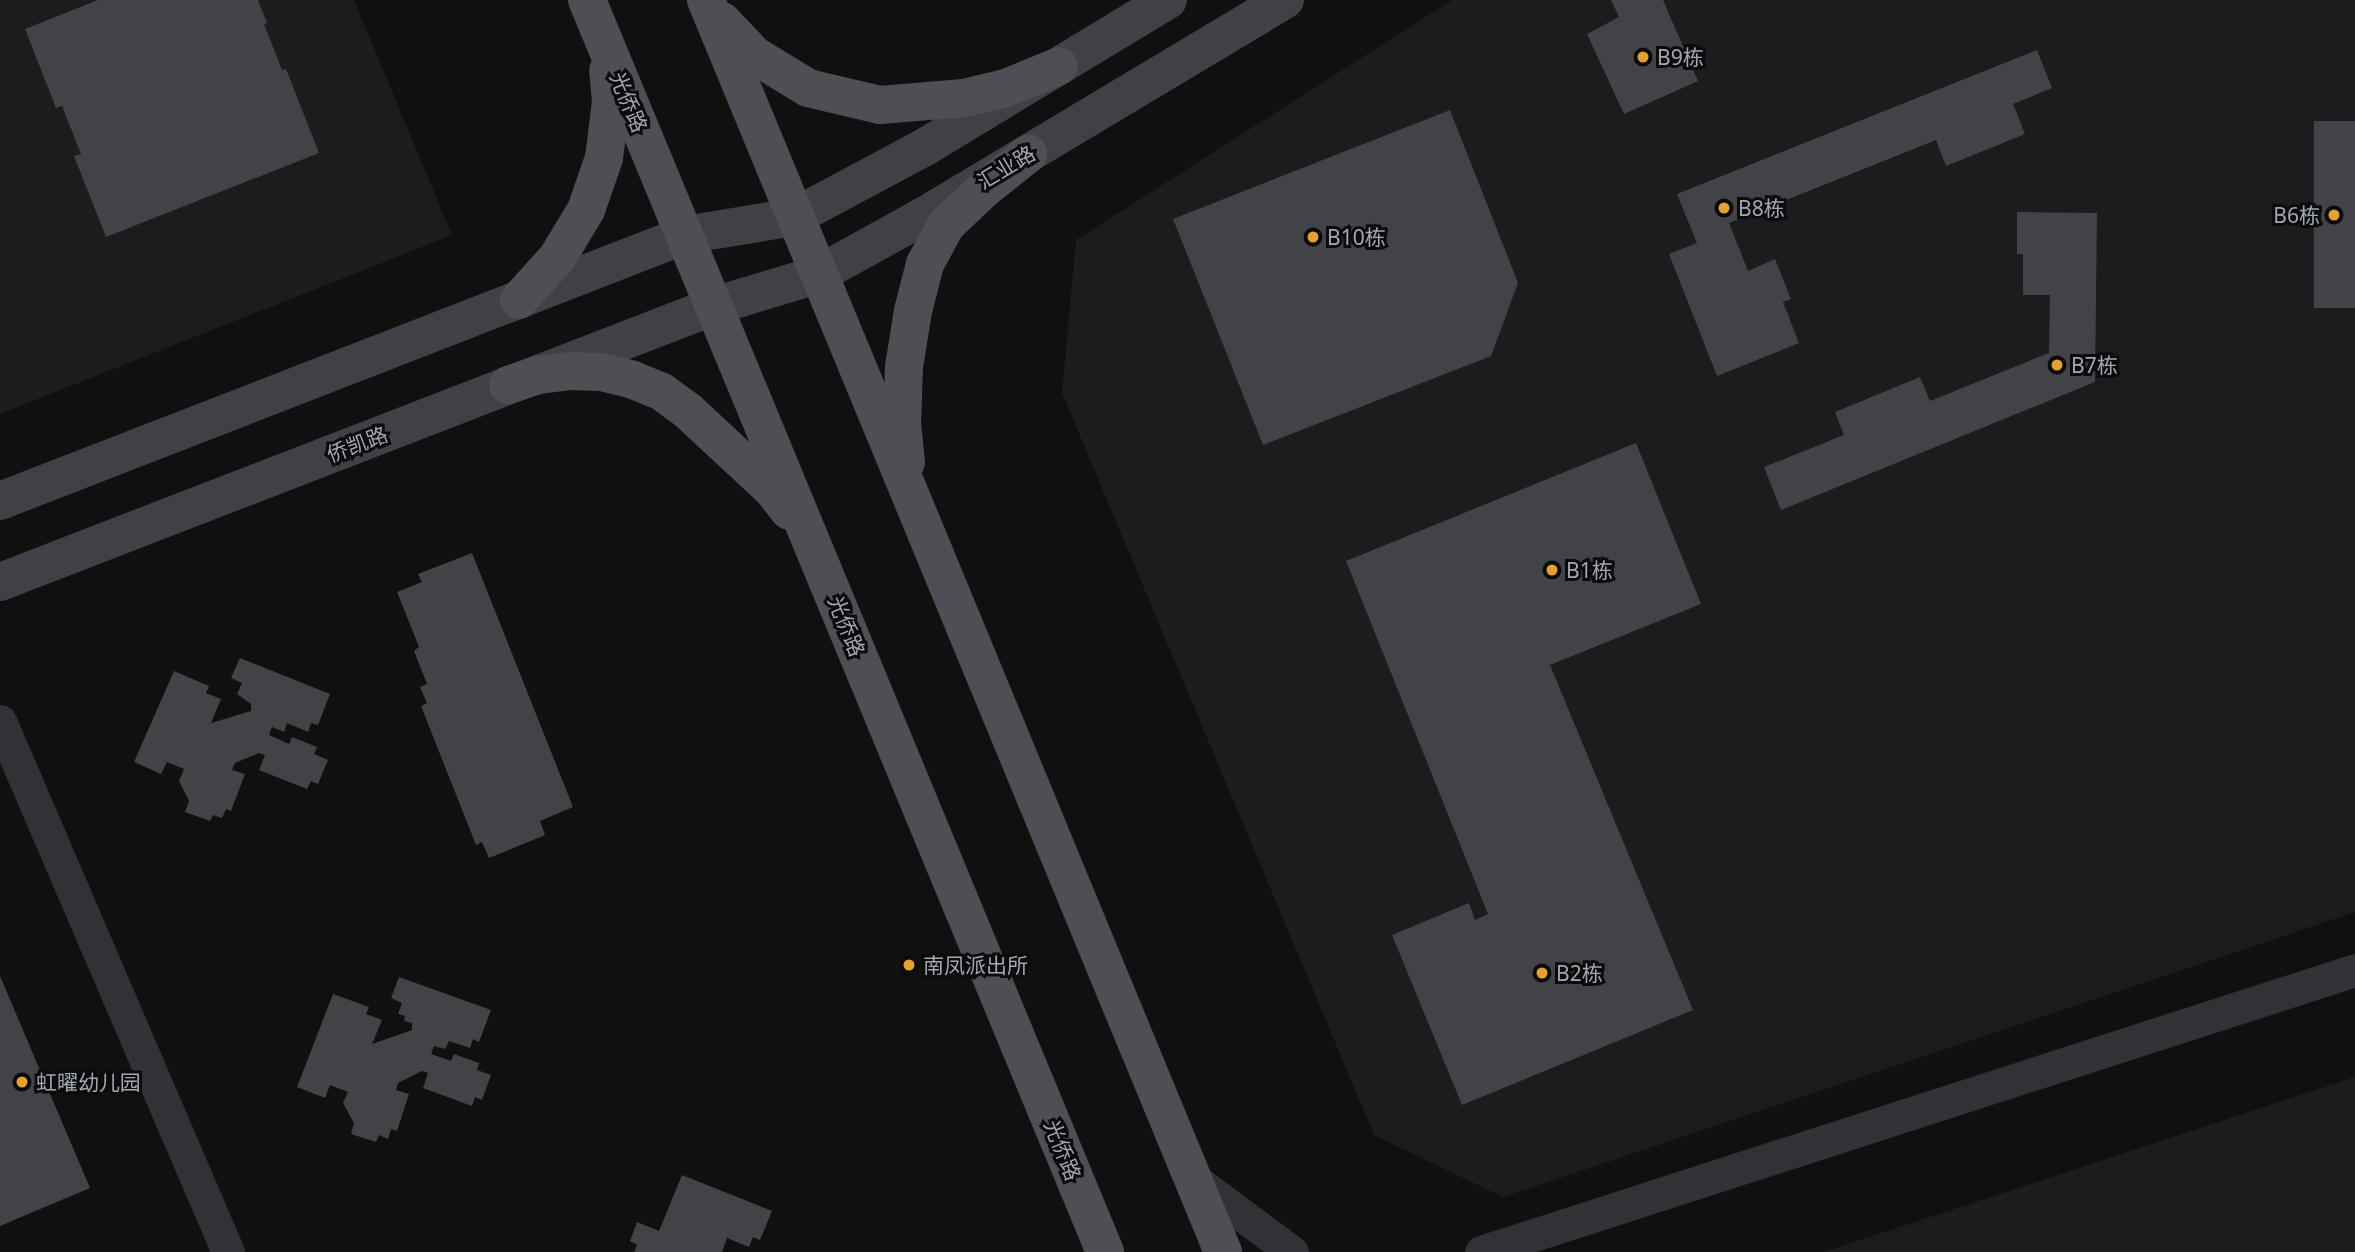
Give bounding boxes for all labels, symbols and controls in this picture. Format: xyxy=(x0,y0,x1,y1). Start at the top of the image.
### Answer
place label: B9栋 xyxy=(1657,44,1704,70)
marker: B9栋 xyxy=(1635,49,1651,65)
street label: 光侨路 xyxy=(605,68,653,136)
street label: 汇业路 xyxy=(973,140,1039,194)
place label: B8栋 xyxy=(1738,195,1785,221)
marker: B8栋 xyxy=(1716,200,1732,216)
place label: B6栋 xyxy=(2273,202,2320,228)
marker: B6栋 xyxy=(2326,207,2342,223)
place label: B10栋 xyxy=(1327,224,1386,250)
marker: B10栋 xyxy=(1305,229,1321,245)
place label: B7栋 xyxy=(2071,352,2118,378)
marker: B7栋 xyxy=(2049,357,2065,373)
street label: 侨凯路 xyxy=(323,421,391,467)
place label: B1栋 xyxy=(1566,557,1613,583)
marker: B1栋 xyxy=(1544,562,1560,578)
street label: 光侨路 xyxy=(824,592,870,660)
place label: 南凤派出所 xyxy=(923,952,1028,978)
marker: 南凤派出所 xyxy=(901,957,917,973)
place label: B2栋 xyxy=(1556,960,1603,986)
marker: B2栋 xyxy=(1534,965,1550,981)
place label: 虹曜幼儿园 xyxy=(36,1069,141,1095)
marker: 虹曜幼儿园 xyxy=(14,1074,30,1090)
street label: 光侨路 xyxy=(1040,1116,1086,1184)

